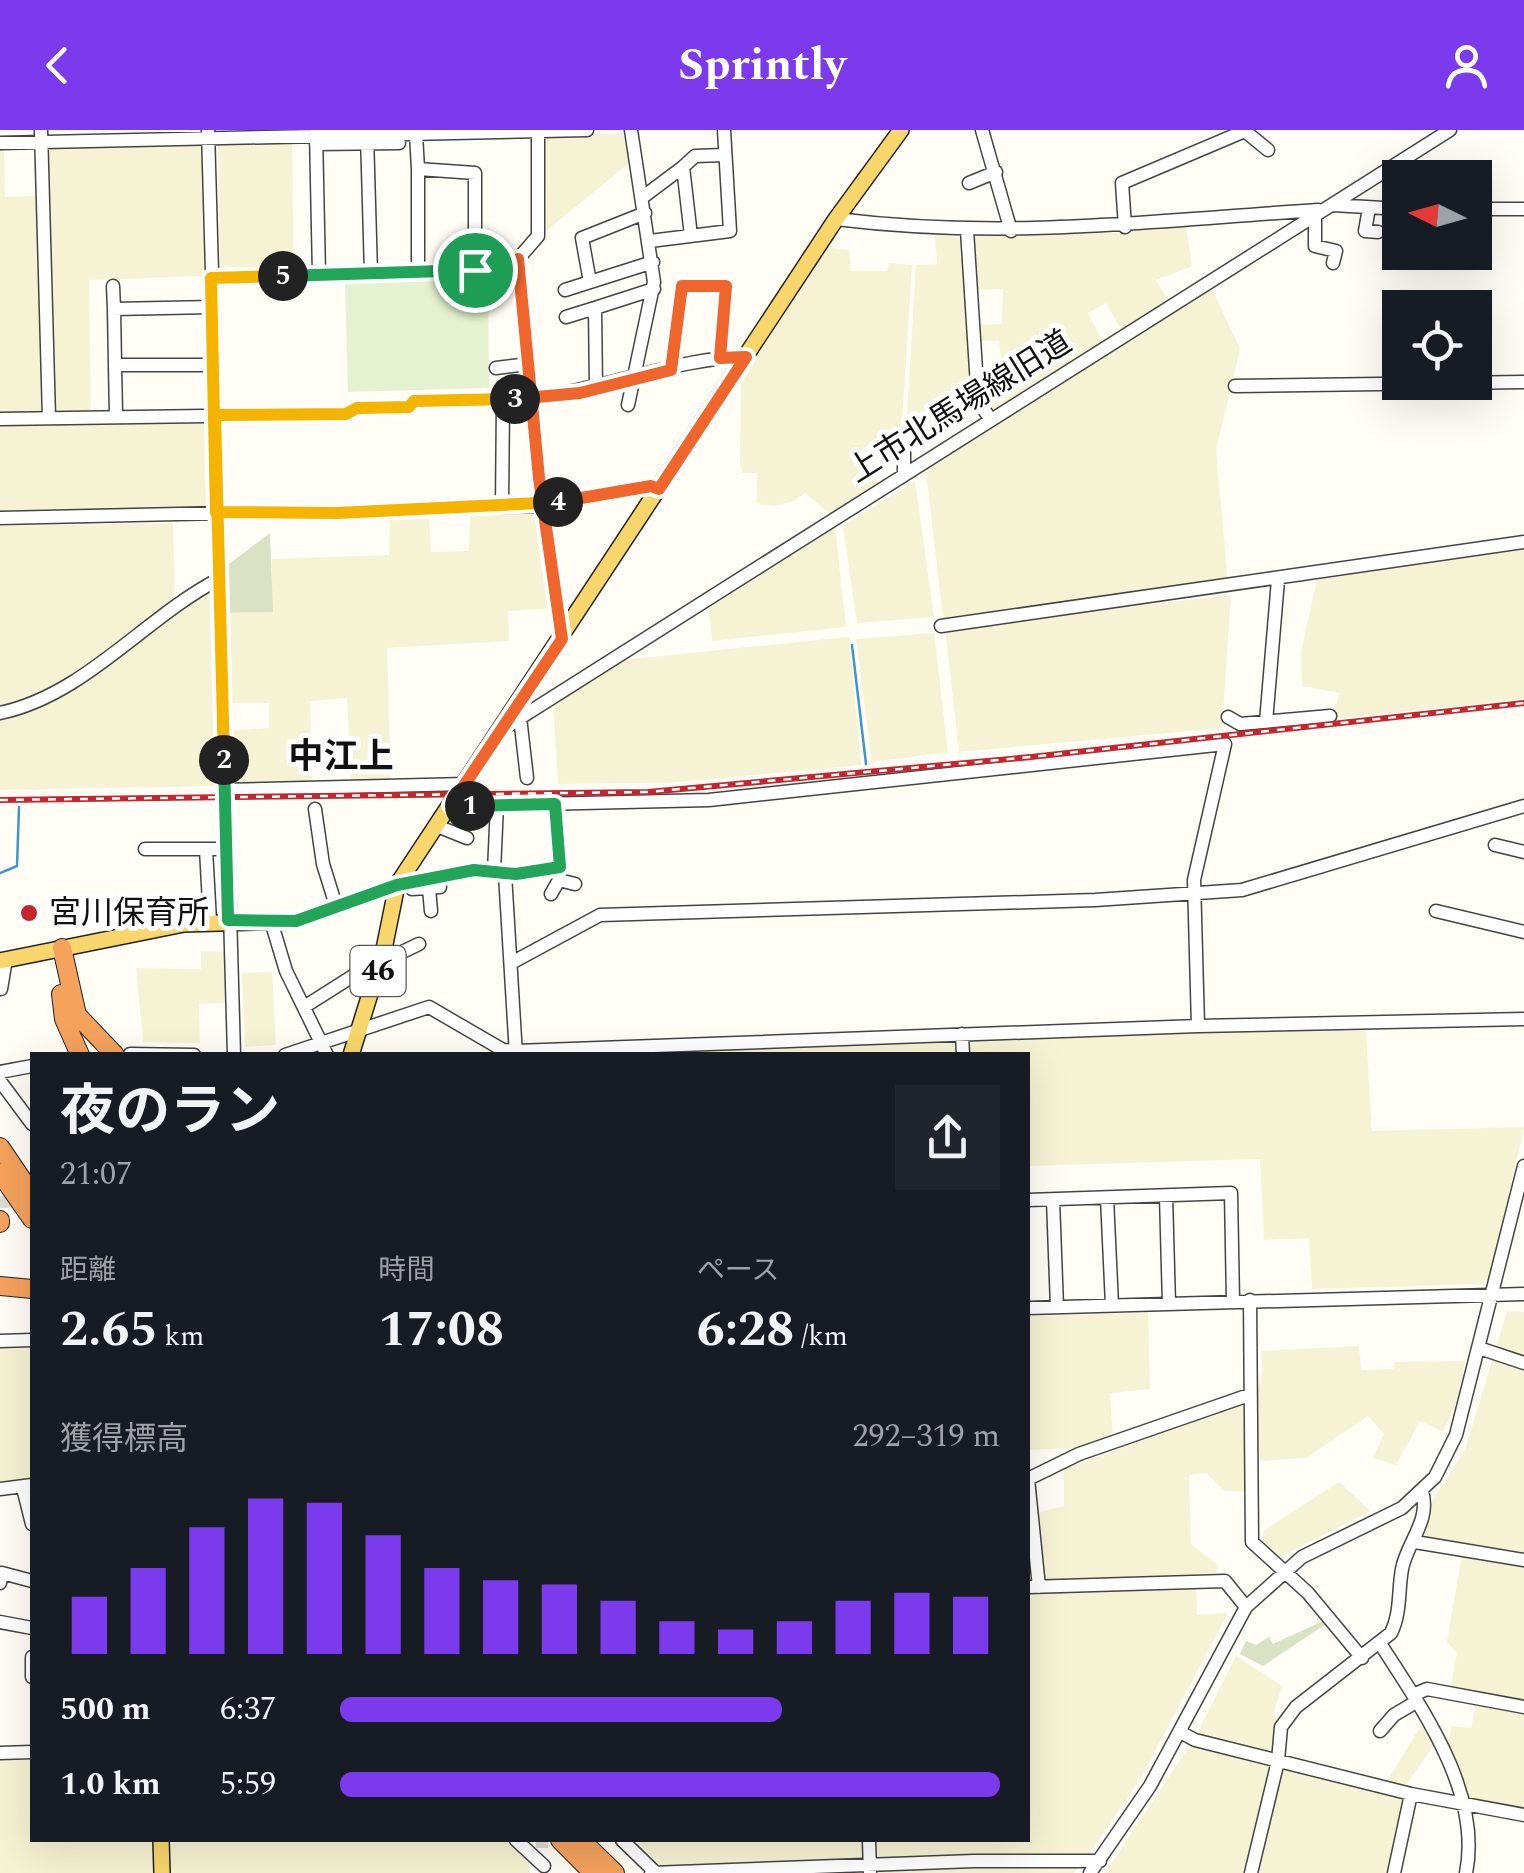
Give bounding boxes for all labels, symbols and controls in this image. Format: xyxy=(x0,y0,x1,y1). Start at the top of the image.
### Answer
text: Sprintly xyxy=(678,31,846,100)
icon: back xyxy=(30,38,85,93)
icon: person xyxy=(1439,38,1494,93)
north arrow xyxy=(1382,160,1492,270)
map controls xyxy=(1382,160,1492,400)
pin xyxy=(433,228,518,313)
icon: arrive xyxy=(448,243,503,298)
pin: 5 xyxy=(258,251,308,301)
text: 5 xyxy=(275,254,291,297)
button: locate xyxy=(1382,290,1492,400)
street label: 上市北馬場線旧道 xyxy=(838,318,1082,496)
pin: 3 xyxy=(490,374,540,424)
text: 3 xyxy=(507,377,523,420)
pin: 4 xyxy=(533,477,583,527)
text: 4 xyxy=(550,480,566,523)
district label: 中江上 xyxy=(288,731,394,784)
pin: 2 xyxy=(199,735,249,785)
text: 2 xyxy=(216,738,232,781)
pin: 1 xyxy=(445,781,495,831)
text: 1 xyxy=(462,784,478,827)
place label: 宮川保育所 xyxy=(49,889,209,938)
marker: 宮川保育所 xyxy=(18,902,40,924)
road number: 46 xyxy=(350,946,406,996)
text: 夜のラン xyxy=(60,1071,280,1154)
button: share xyxy=(895,1085,1000,1190)
text: 21:07 xyxy=(60,1150,132,1199)
text: 距離 xyxy=(60,1249,116,1292)
text: 時間 xyxy=(378,1249,434,1292)
text: ペース xyxy=(697,1249,779,1292)
text: 2.65 xyxy=(60,1292,158,1368)
text: 17:08 xyxy=(378,1292,504,1368)
text: 6:28 xyxy=(697,1292,794,1368)
text: km xyxy=(158,1315,204,1358)
text: /km xyxy=(794,1315,848,1358)
text: 292–319 m xyxy=(852,1412,1000,1461)
text: 獲得標高 xyxy=(60,1415,188,1464)
text: 500 m xyxy=(60,1685,151,1734)
text: 6:37 xyxy=(220,1685,276,1734)
text: 1.0 km xyxy=(60,1760,161,1809)
text: 5:59 xyxy=(220,1760,276,1809)

